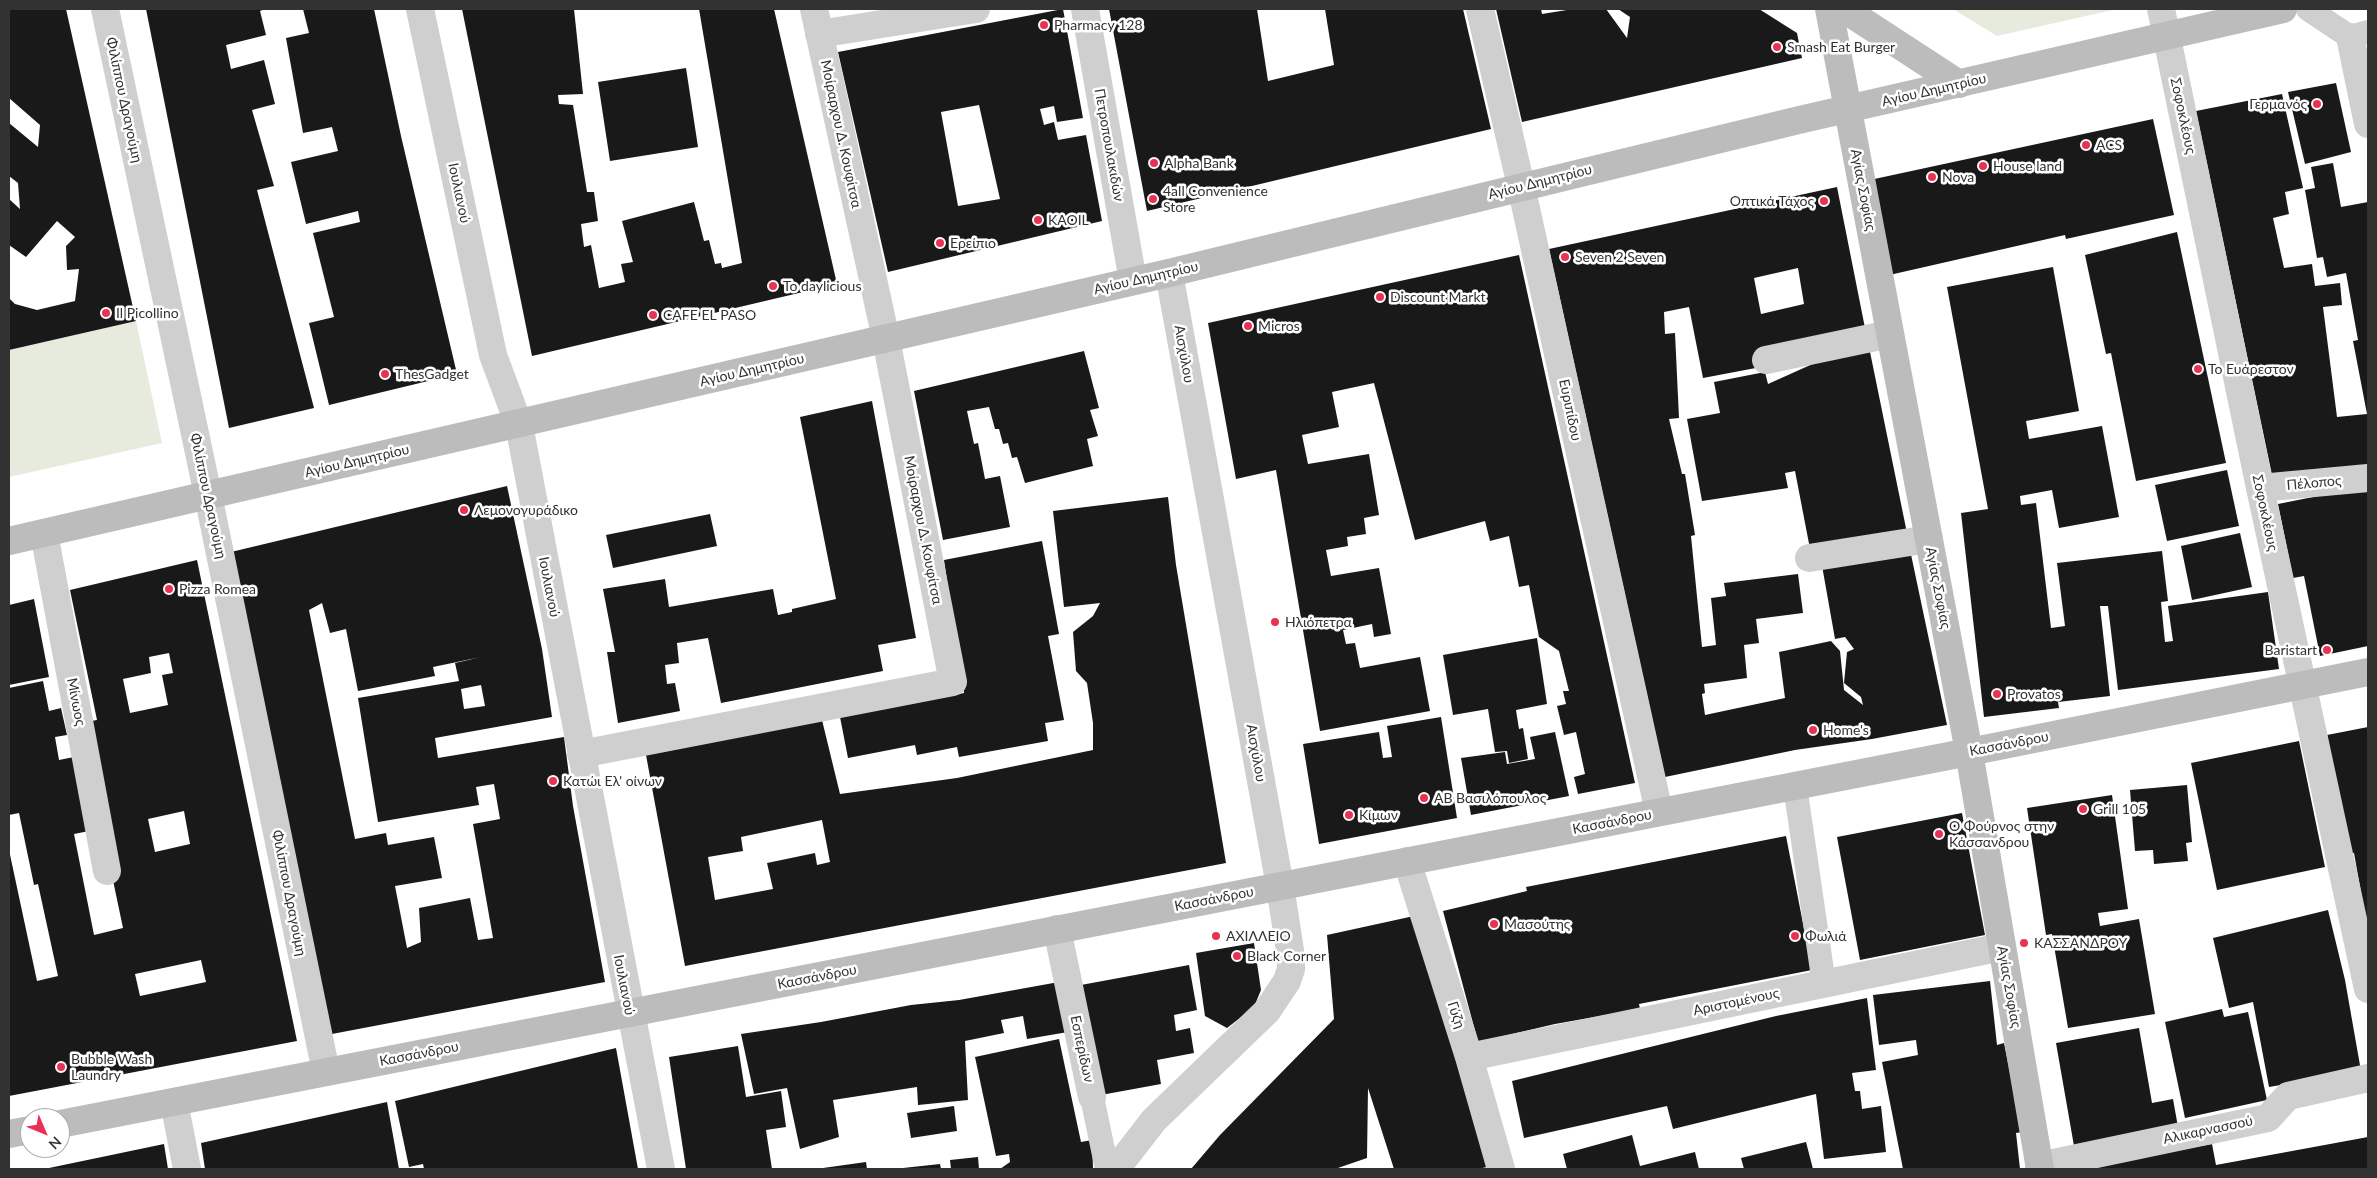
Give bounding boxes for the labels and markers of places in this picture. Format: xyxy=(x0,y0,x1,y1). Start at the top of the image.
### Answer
place label: Pharmacy 128 xyxy=(1054,17,1143,33)
marker: Pharmacy 128 xyxy=(1038,19,1050,31)
place label: Smash Eat Burger xyxy=(1787,39,1895,55)
marker: Smash Eat Burger xyxy=(1771,41,1783,53)
place label: Γερμανός xyxy=(2249,96,2307,112)
marker: Γερμανός xyxy=(2311,98,2323,110)
place label: ACS xyxy=(2096,137,2122,153)
marker: ACS xyxy=(2080,139,2092,151)
place label: Alpha Bank xyxy=(1164,155,1234,171)
marker: Alpha Bank xyxy=(1148,157,1160,169)
place label: House land xyxy=(1993,158,2062,174)
marker: House land xyxy=(1977,160,1989,172)
place label: Nova xyxy=(1942,169,1974,185)
marker: Nova xyxy=(1926,171,1938,183)
place label: 4all Convenience Store xyxy=(1163,183,1268,216)
marker: 4all Convenience Store xyxy=(1147,193,1159,205)
place label: Οπτικά Τάχος xyxy=(1730,193,1814,209)
marker: Οπτικά Τάχος xyxy=(1818,195,1830,207)
place label: KAOIL xyxy=(1048,212,1089,228)
marker: KAOIL xyxy=(1032,214,1044,226)
place label: Ερείπιο xyxy=(950,235,996,251)
marker: Ερείπιο xyxy=(934,237,946,249)
place label: Seven 2 Seven xyxy=(1575,249,1664,265)
marker: Seven 2 Seven xyxy=(1559,251,1571,263)
place label: To daylicious xyxy=(783,278,861,294)
marker: To daylicious xyxy=(767,280,779,292)
place label: Discount Markt xyxy=(1390,289,1486,305)
marker: Discount Markt xyxy=(1374,291,1386,303)
place label: Il Picollino xyxy=(116,305,179,321)
marker: Il Picollino xyxy=(100,307,112,319)
place label: CAFE EL PASO xyxy=(663,307,756,323)
marker: CAFE EL PASO xyxy=(647,309,659,321)
place label: Micros xyxy=(1258,318,1300,334)
marker: Micros xyxy=(1242,320,1254,332)
place label: Το Ευάρεστον xyxy=(2208,361,2294,377)
marker: Το Ευάρεστον xyxy=(2192,363,2204,375)
place label: ThesGadget xyxy=(395,366,469,382)
marker: ThesGadget xyxy=(379,368,391,380)
place label: Λεμονογυράδικο xyxy=(474,502,578,518)
marker: Λεμονογυράδικο xyxy=(458,504,470,516)
place label: Pizza Romea xyxy=(179,581,256,597)
marker: Pizza Romea xyxy=(163,583,175,595)
place label: Ηλιόπετρα xyxy=(1285,614,1352,630)
marker: Ηλιόπετρα xyxy=(1269,616,1281,628)
place label: Baristart xyxy=(2264,642,2317,658)
marker: Baristart xyxy=(2321,644,2333,656)
place label: Provatos xyxy=(2007,686,2061,702)
marker: Provatos xyxy=(1991,688,2003,700)
place label: Home's xyxy=(1823,722,1869,738)
marker: Home's xyxy=(1807,724,1819,736)
place label: Κατώι Ελ' οίνων xyxy=(563,773,662,789)
marker: Κατώι Ελ' οίνων xyxy=(547,775,559,787)
place label: ΑΒ Βασιλόπουλος xyxy=(1434,790,1546,806)
marker: ΑΒ Βασιλόπουλος xyxy=(1418,792,1430,804)
place label: Grill 105 xyxy=(2093,801,2146,817)
marker: Grill 105 xyxy=(2077,803,2089,815)
place label: Κίμων xyxy=(1359,807,1398,823)
marker: Κίμων xyxy=(1343,809,1355,821)
place label: Ο Φούρνος στην Κάσσανδρου xyxy=(1949,818,2054,850)
marker: Ο Φούρνος στην Κάσσανδρου xyxy=(1933,828,1945,840)
place label: Μασούτης xyxy=(1504,916,1570,932)
marker: Μασούτης xyxy=(1488,918,1500,930)
place label: ΑΧΙΛΛΕΙΟ xyxy=(1226,928,1291,944)
place label: Φωλιά xyxy=(1805,928,1847,944)
marker: ΑΧΙΛΛΕΙΟ xyxy=(1210,930,1222,942)
marker: Φωλιά xyxy=(1789,930,1801,942)
place label: ΚΑΣΣΑΝΔΡΟΥ xyxy=(2034,935,2127,951)
marker: ΚΑΣΣΑΝΔΡΟΥ xyxy=(2018,937,2030,949)
place label: Black Corner xyxy=(1247,948,1326,964)
marker: Black Corner xyxy=(1231,950,1243,962)
place label: Bubble Wash Laundry xyxy=(71,1051,152,1084)
marker: Bubble Wash Laundry xyxy=(55,1061,67,1073)

